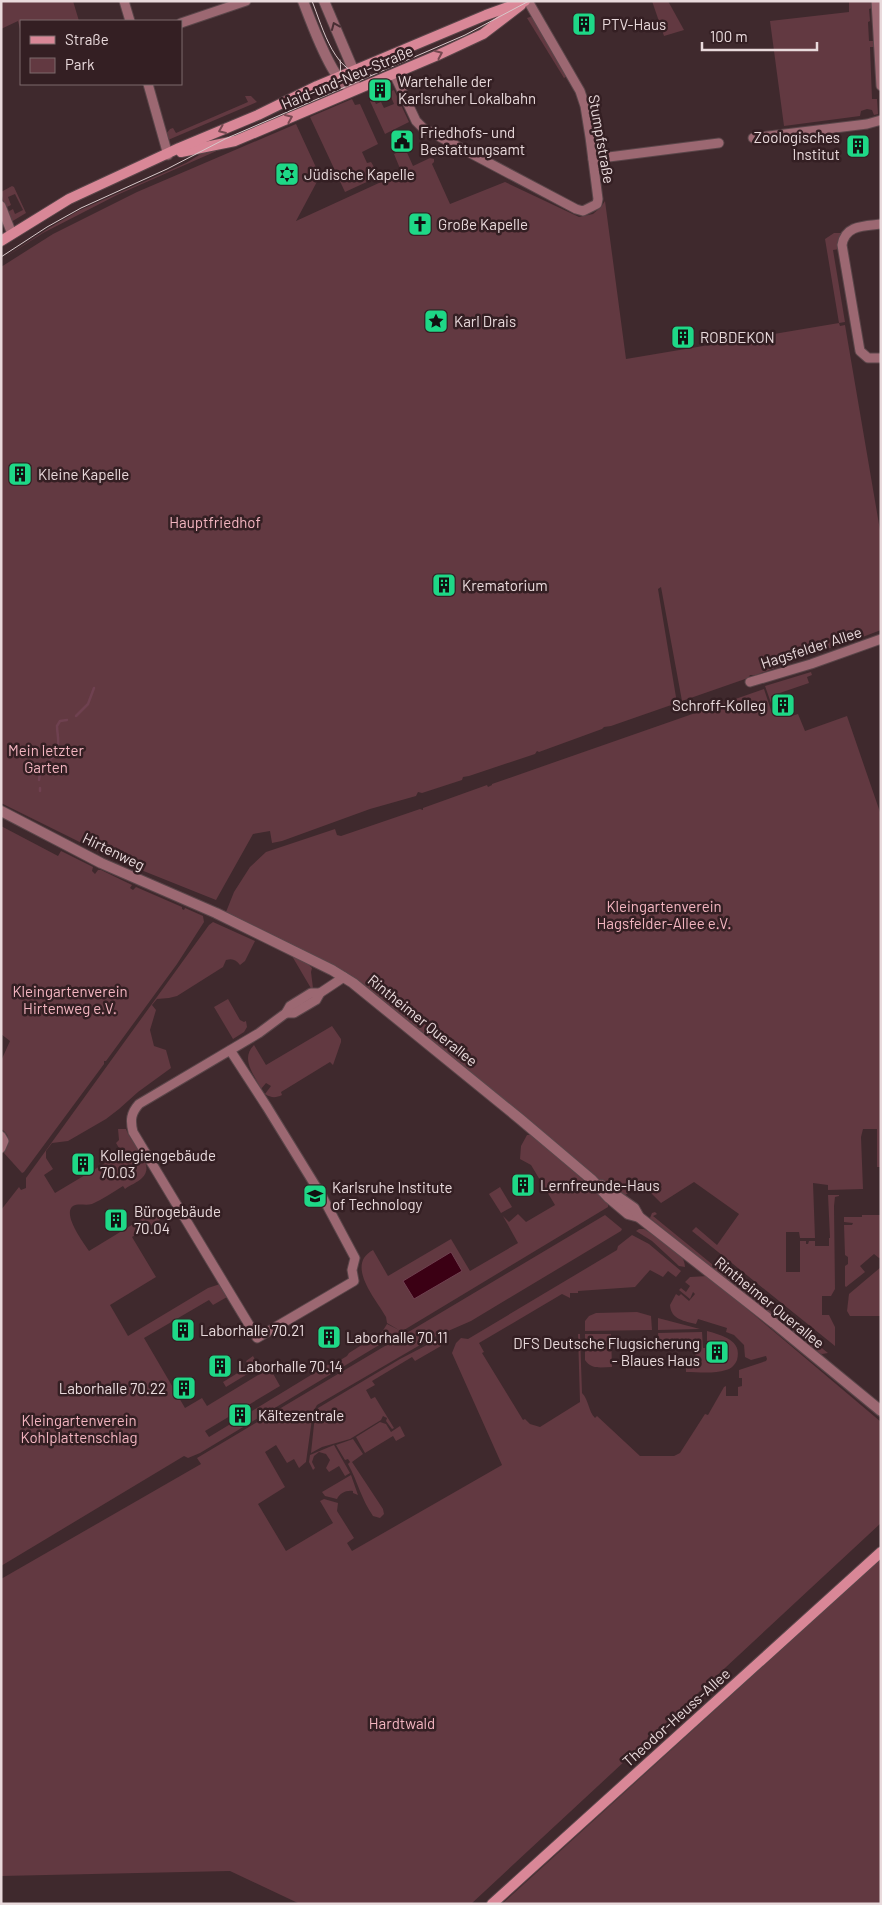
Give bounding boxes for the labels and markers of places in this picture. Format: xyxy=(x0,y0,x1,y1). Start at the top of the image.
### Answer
building icon: PTV-Haus xyxy=(571,11,597,37)
place label: PTV-Haus xyxy=(602,15,666,33)
place label: Wartehalle der Karlsruher Lokalbahn xyxy=(398,72,536,107)
building icon: Wartehalle der Karlsruher Lokalbahn xyxy=(367,77,393,103)
place label: Friedhofs- und Bestattungsamt xyxy=(420,123,525,158)
public building icon: Friedhofs- und Bestattungsamt xyxy=(389,128,415,154)
place label: Zoologisches Institut xyxy=(754,128,840,163)
building icon: Zoologisches Institut xyxy=(845,133,871,159)
synagogue icon: Jüdische Kapelle xyxy=(274,161,300,187)
place label: Jüdische Kapelle xyxy=(304,165,415,183)
church icon: Große Kapelle xyxy=(407,211,433,237)
place label: Große Kapelle xyxy=(438,215,528,233)
place icon: Karl Drais xyxy=(423,308,449,334)
place label: Karl Drais xyxy=(454,312,516,330)
building icon: ROBDEKON xyxy=(670,324,696,350)
place label: ROBDEKON xyxy=(700,328,775,346)
building icon: Kleine Kapelle xyxy=(7,461,33,487)
place label: Kleine Kapelle xyxy=(38,465,129,483)
building icon: Krematorium xyxy=(431,572,457,598)
place label: Krematorium xyxy=(462,576,548,594)
building icon: Schroff-Kolleg xyxy=(770,692,796,718)
place label: Schroff-Kolleg xyxy=(672,696,766,714)
place label: Kollegiengebäude 70.03 xyxy=(100,1146,216,1181)
building icon: Kollegiengebäude 70.03 xyxy=(70,1151,96,1177)
building icon: Lernfreunde-Haus xyxy=(510,1172,536,1198)
place label: Lernfreunde-Haus xyxy=(540,1176,660,1194)
place label: Karlsruhe Institute of Technology xyxy=(332,1178,453,1213)
school or university icon: Karlsruhe Institute of Technology xyxy=(302,1183,328,1209)
place label: Bürogebäude 70.04 xyxy=(134,1202,221,1237)
building icon: Bürogebäude 70.04 xyxy=(103,1207,129,1233)
building icon: Laborhalle 70.21 xyxy=(170,1317,196,1343)
place label: Laborhalle 70.21 xyxy=(200,1321,304,1339)
building icon: Laborhalle 70.11 xyxy=(316,1324,342,1350)
place label: Laborhalle 70.11 xyxy=(346,1328,448,1346)
place label: DFS Deutsche Flugsicherung - Blaues Haus xyxy=(513,1334,700,1369)
building icon: DFS Deutsche Flugsicherung - Blaues Haus xyxy=(704,1339,730,1365)
building icon: Laborhalle 70.14 xyxy=(207,1353,233,1379)
place label: Laborhalle 70.14 xyxy=(238,1357,343,1375)
building icon: Laborhalle 70.22 xyxy=(171,1375,197,1401)
place label: Laborhalle 70.22 xyxy=(59,1379,166,1397)
building icon: Kältezentrale xyxy=(227,1402,253,1428)
place label: Kältezentrale xyxy=(258,1406,344,1424)

